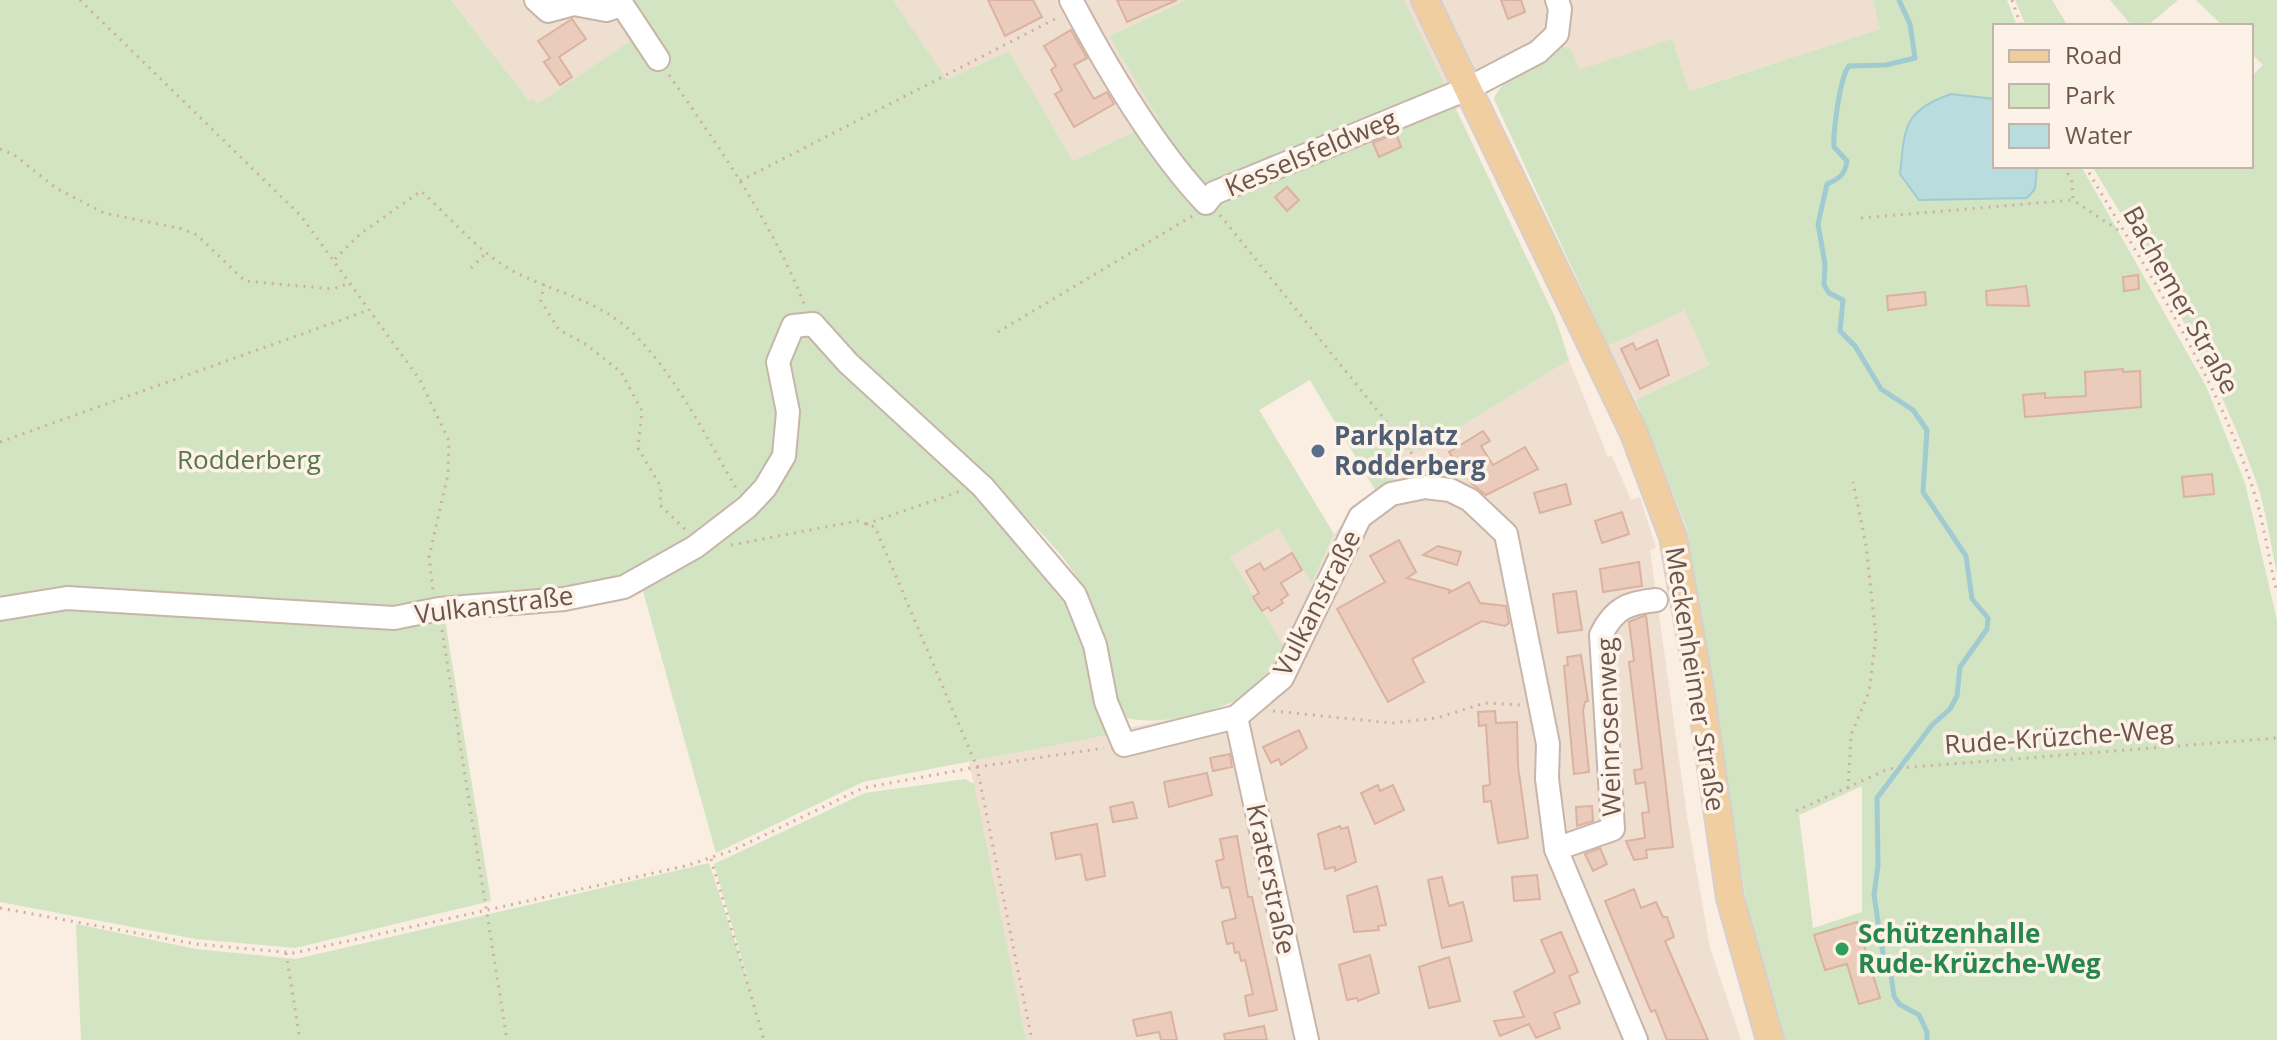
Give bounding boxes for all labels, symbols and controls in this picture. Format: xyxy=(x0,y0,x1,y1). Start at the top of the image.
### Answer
legend xyxy=(1993,24,2253,168)
text: Road xyxy=(2065,38,2122,71)
text: Park xyxy=(2065,78,2116,111)
street label: Kesselsfeldweg xyxy=(1219,100,1402,205)
text: Water xyxy=(2065,118,2133,151)
street label: Bachemer Straße xyxy=(2115,199,2248,400)
place label: Parkplatz Rodderberg xyxy=(1334,417,1486,483)
park label: Rodderberg xyxy=(177,441,321,477)
marker: Parkplatz Rodderberg xyxy=(1309,442,1327,460)
street label: Vulkanstraße xyxy=(1264,523,1368,682)
street label: Meckenheimer Straße xyxy=(1657,544,1735,814)
street label: Vulkanstraße xyxy=(412,576,575,632)
street label: Weinrosenweg xyxy=(1587,637,1629,817)
street label: Rude-Krüzche-Weg xyxy=(1943,710,2175,762)
street label: Kraterstraße xyxy=(1238,800,1305,957)
place label: Schützenhalle Rude-Krüzche-Weg xyxy=(1858,915,2101,981)
marker: Schützenhalle Rude-Krüzche-Weg xyxy=(1833,940,1851,958)

